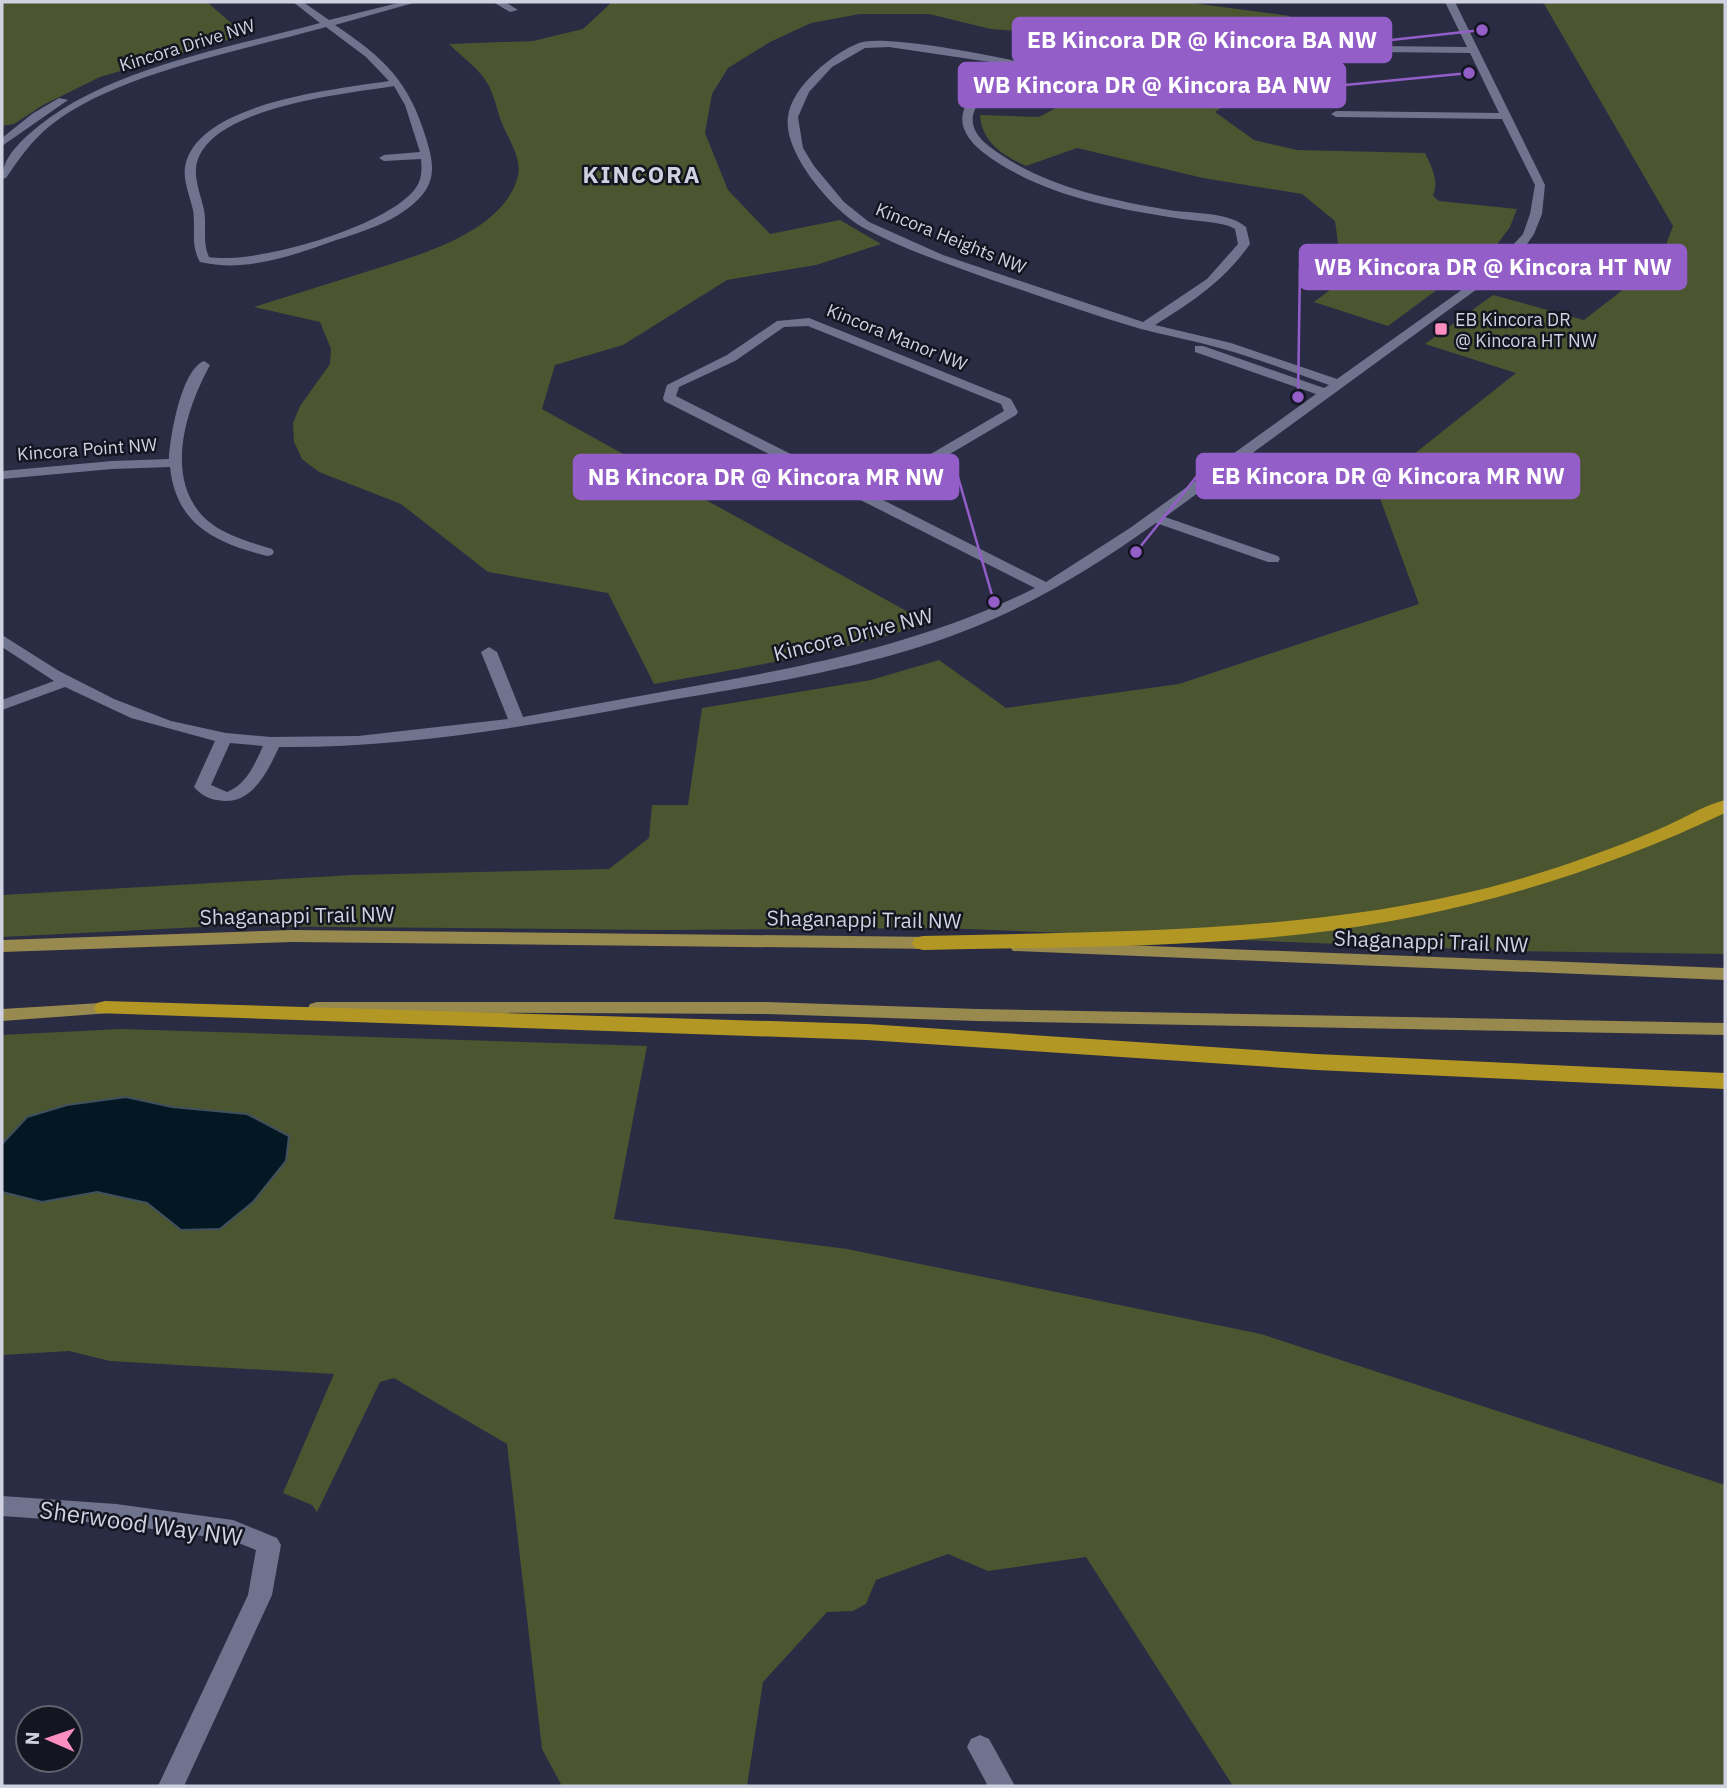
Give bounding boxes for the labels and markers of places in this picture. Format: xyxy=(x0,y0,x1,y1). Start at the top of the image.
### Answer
callout: EB Kincora DR @ Kincora BA NW xyxy=(1013,18,1391,62)
callout: WB Kincora DR @ Kincora BA NW xyxy=(959,63,1345,107)
callout: WB Kincora DR @ Kincora HT NW xyxy=(1300,245,1686,289)
place label: EB Kincora DR @ Kincora HT NW xyxy=(1455,308,1597,352)
marker: EB Kincora DR @ Kincora HT NW xyxy=(1433,321,1449,337)
callout: EB Kincora DR @ Kincora MR NW xyxy=(1197,454,1579,498)
callout: NB Kincora DR @ Kincora MR NW xyxy=(574,455,958,499)

